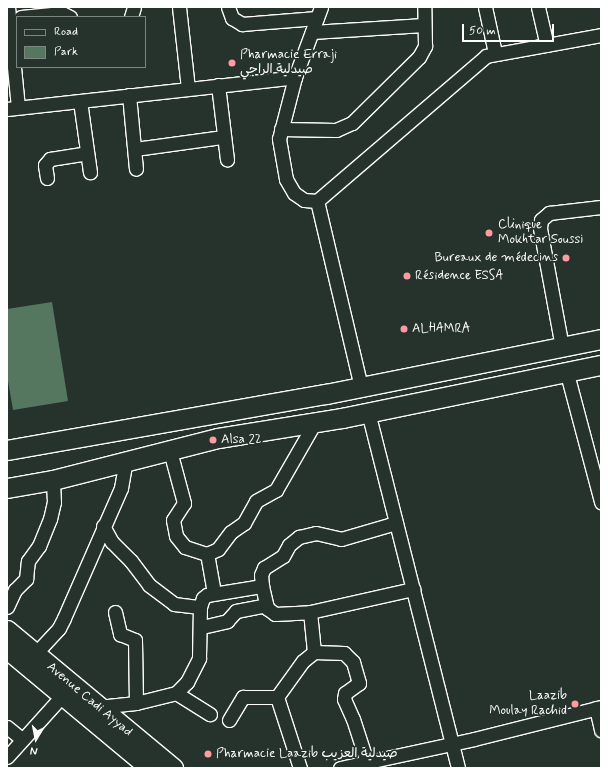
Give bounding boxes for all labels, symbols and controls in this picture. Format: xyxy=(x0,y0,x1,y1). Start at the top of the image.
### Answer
legend xyxy=(16,16,146,68)
scale bar xyxy=(464,16,556,42)
text: 50 m xyxy=(469,23,496,39)
text: Road xyxy=(54,24,78,40)
text: Park xyxy=(54,44,78,60)
place label: Pharmacie Erraji صيدلية الراجي xyxy=(240,48,334,79)
marker: Pharmacie Erraji صيدلية الراجي xyxy=(227,58,237,68)
place label: Clinique Mokhtar Soussi xyxy=(498,218,582,249)
marker: Clinique Mokhtar Soussi xyxy=(483,227,495,239)
place label: Bureaux de médecins xyxy=(438,250,558,266)
marker: Bureaux de médecins xyxy=(561,253,571,263)
place label: Résidence ESSA xyxy=(415,268,504,284)
marker: Résidence ESSA xyxy=(402,271,412,281)
place label: ALHAMRA xyxy=(412,321,471,337)
marker: ALHAMRA xyxy=(399,324,409,334)
place label: Alsa 22 xyxy=(221,432,262,448)
marker: Alsa 22 xyxy=(208,435,218,445)
street label: Avenue Cadi Ayyad xyxy=(43,660,135,740)
place label: Laazib Moulay Rachid xyxy=(489,689,567,720)
marker: Laazib Moulay Rachid xyxy=(570,699,580,709)
north arrow xyxy=(16,719,56,759)
text: N xyxy=(29,743,39,758)
place label: Pharmacie Laazib صيدلية العزيب xyxy=(216,746,397,762)
marker: Pharmacie Laazib صيدلية العزيب xyxy=(203,749,213,759)

